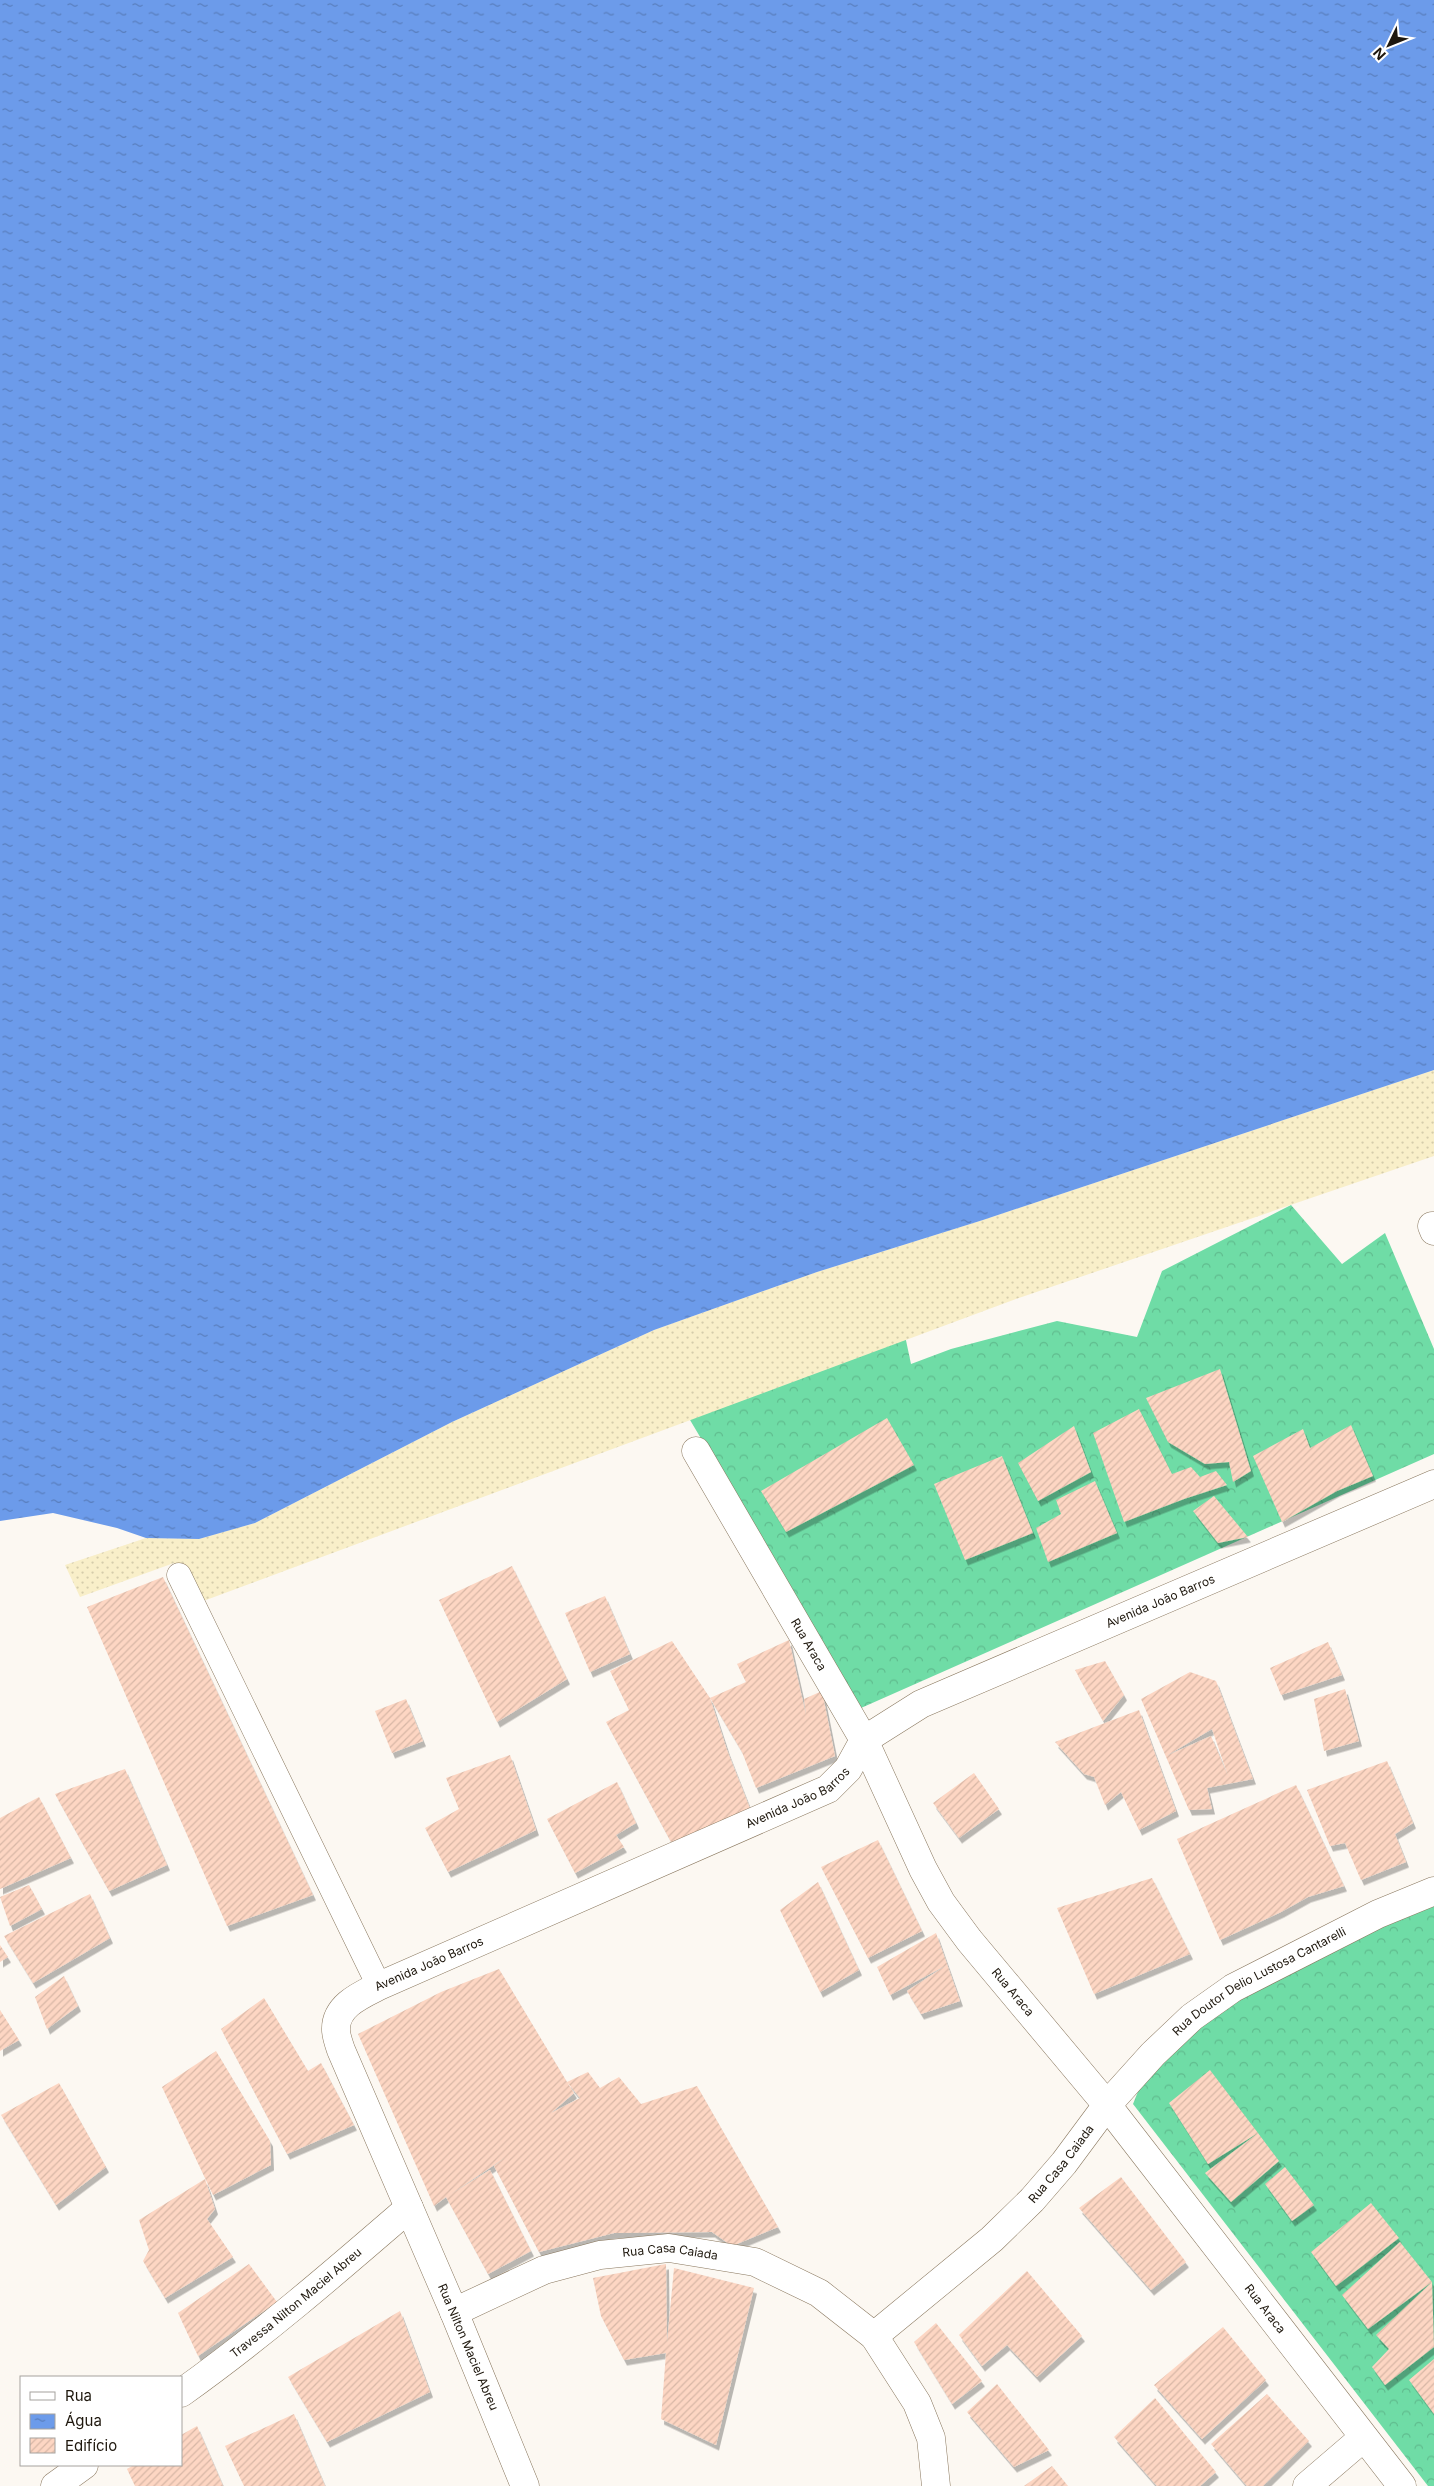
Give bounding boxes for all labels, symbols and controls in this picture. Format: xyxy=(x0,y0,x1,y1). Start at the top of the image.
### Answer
north arrow xyxy=(1364,20,1414,70)
text: N xyxy=(1369,45,1389,64)
street label: Avenida João Barros xyxy=(1103,1571,1217,1631)
street label: Rua Araca xyxy=(788,1615,830,1673)
street label: Avenida João Barros xyxy=(743,1764,853,1831)
street label: Rua Doutor Delio Lustosa Cantarelli xyxy=(1169,1924,1348,2039)
street label: Avenida João Barros xyxy=(372,1933,486,1994)
street label: Rua Araca xyxy=(989,1965,1037,2019)
street label: Rua Casa Caiada xyxy=(1025,2122,1097,2206)
street label: Rua Casa Caiada xyxy=(622,2240,719,2263)
street label: Travessa Nilton Maciel Abreu xyxy=(227,2244,364,2361)
street label: Rua Nilton Maciel Abreu xyxy=(435,2281,502,2412)
street label: Rua Araca xyxy=(1242,2281,1289,2336)
legend xyxy=(20,2376,182,2466)
text: Rua xyxy=(65,2386,92,2405)
text: Água xyxy=(65,2411,102,2430)
text: Edifício xyxy=(65,2436,117,2455)

